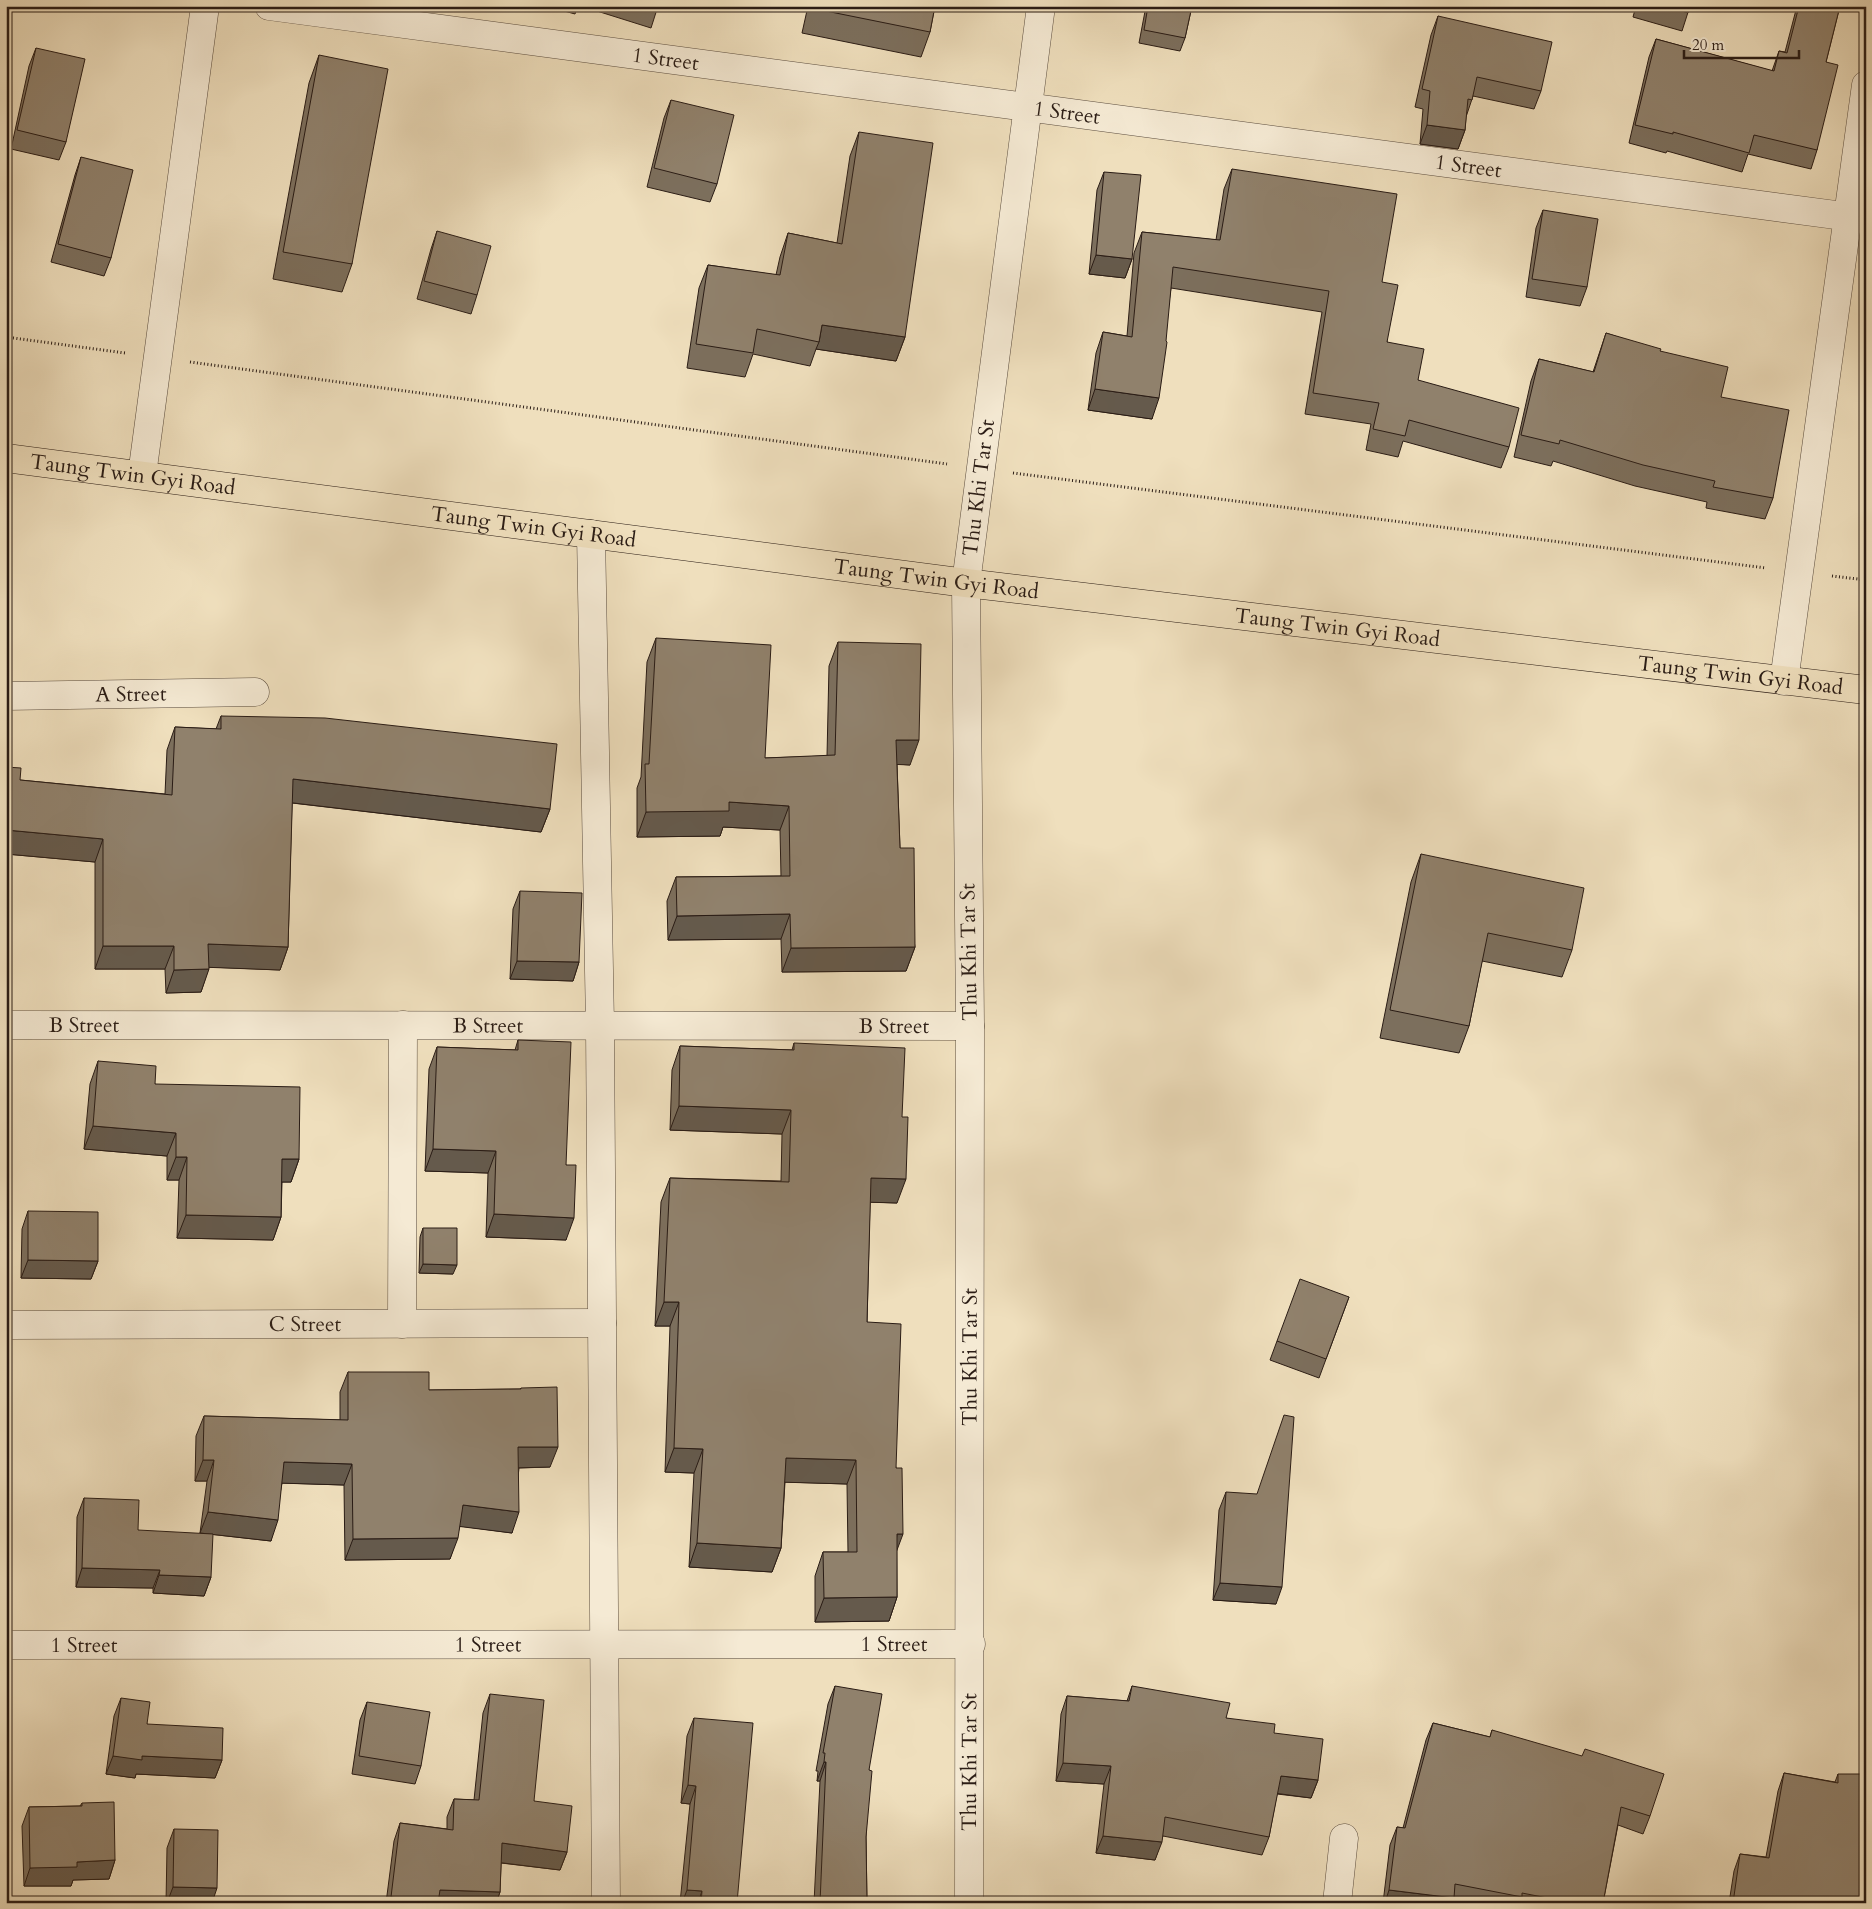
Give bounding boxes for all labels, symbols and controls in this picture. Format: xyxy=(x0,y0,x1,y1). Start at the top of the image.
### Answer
scale bar xyxy=(1684,28,1800,60)
text: 20 m xyxy=(1692,35,1724,55)
street label: 1 Street xyxy=(630,40,701,78)
street label: 1 Street xyxy=(1032,94,1102,131)
street label: 1 Street xyxy=(1433,147,1504,185)
street label: Thu Khi Tar St xyxy=(955,417,1002,558)
street label: Taung Twin Gyi Road xyxy=(29,447,237,502)
street label: Taung Twin Gyi Road xyxy=(429,499,638,554)
street label: Taung Twin Gyi Road xyxy=(832,551,1040,606)
street label: Taung Twin Gyi Road xyxy=(1233,601,1442,654)
street label: Taung Twin Gyi Road xyxy=(1636,648,1845,702)
street label: A Street xyxy=(95,679,167,709)
street label: Thu Khi Tar St xyxy=(953,883,985,1021)
street label: B Street xyxy=(49,1011,120,1040)
street label: B Street xyxy=(453,1011,524,1040)
street label: B Street xyxy=(859,1011,930,1040)
street label: Thu Khi Tar St xyxy=(955,1288,984,1426)
street label: C Street xyxy=(269,1309,342,1339)
street label: 1 Street xyxy=(50,1630,118,1659)
street label: 1 Street xyxy=(454,1630,522,1659)
street label: 1 Street xyxy=(860,1630,928,1659)
street label: Thu Khi Tar St xyxy=(955,1693,984,1831)

